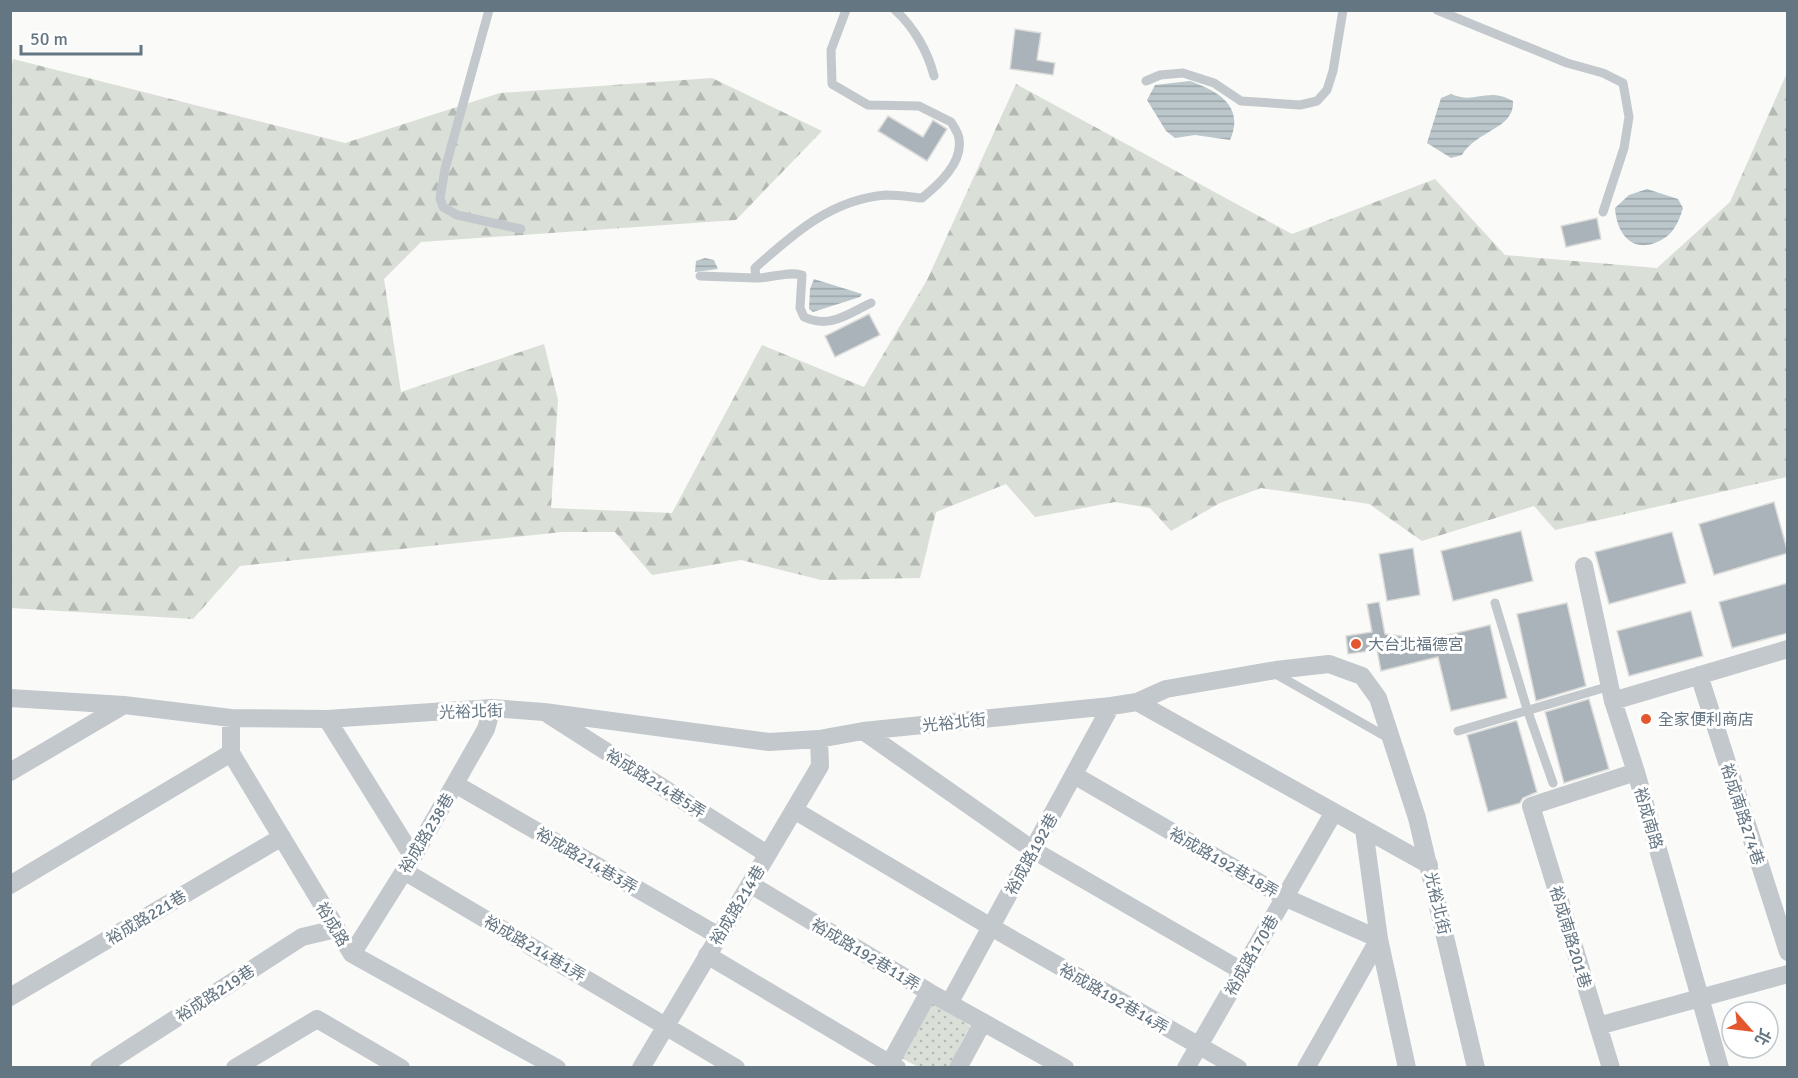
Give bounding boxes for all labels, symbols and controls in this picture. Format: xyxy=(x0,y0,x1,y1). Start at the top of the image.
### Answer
scale bar xyxy=(21,18,141,56)
text: 50 m xyxy=(30,28,68,50)
place label: 大台北福德宮 xyxy=(1368,635,1464,655)
marker: 大台北福德宮 xyxy=(1349,637,1363,651)
street label: 光裕北街 xyxy=(439,701,503,723)
street label: 光裕北街 xyxy=(921,710,987,736)
place label: 全家便利商店 xyxy=(1658,710,1754,730)
marker: 全家便利商店 xyxy=(1639,712,1653,726)
street label: 裕成路214巷5弄 xyxy=(602,745,709,823)
street label: 裕成南路274巷 xyxy=(1716,761,1768,868)
street label: 裕成南路 xyxy=(1630,785,1666,852)
street label: 裕成路238巷 xyxy=(395,790,459,877)
street label: 裕成路192巷 xyxy=(1001,810,1062,899)
street label: 裕成路192巷18弄 xyxy=(1165,823,1282,902)
street label: 裕成路214巷3弄 xyxy=(532,824,641,898)
street label: 裕成路214巷 xyxy=(706,862,770,949)
street label: 光裕北街 xyxy=(1420,870,1454,937)
street label: 裕成南路201巷 xyxy=(1545,884,1595,991)
street label: 裕成路221巷 xyxy=(103,886,190,950)
street label: 裕成路 xyxy=(311,899,353,950)
street label: 裕成路214巷1弄 xyxy=(480,912,589,986)
street label: 裕成路170巷 xyxy=(1221,912,1283,999)
street label: 裕成路192巷11弄 xyxy=(808,915,923,995)
street label: 裕成路192巷14弄 xyxy=(1055,959,1172,1038)
street label: 裕成路219巷 xyxy=(172,961,259,1027)
north arrow xyxy=(1720,1000,1780,1060)
text: 北 xyxy=(1750,1025,1775,1048)

